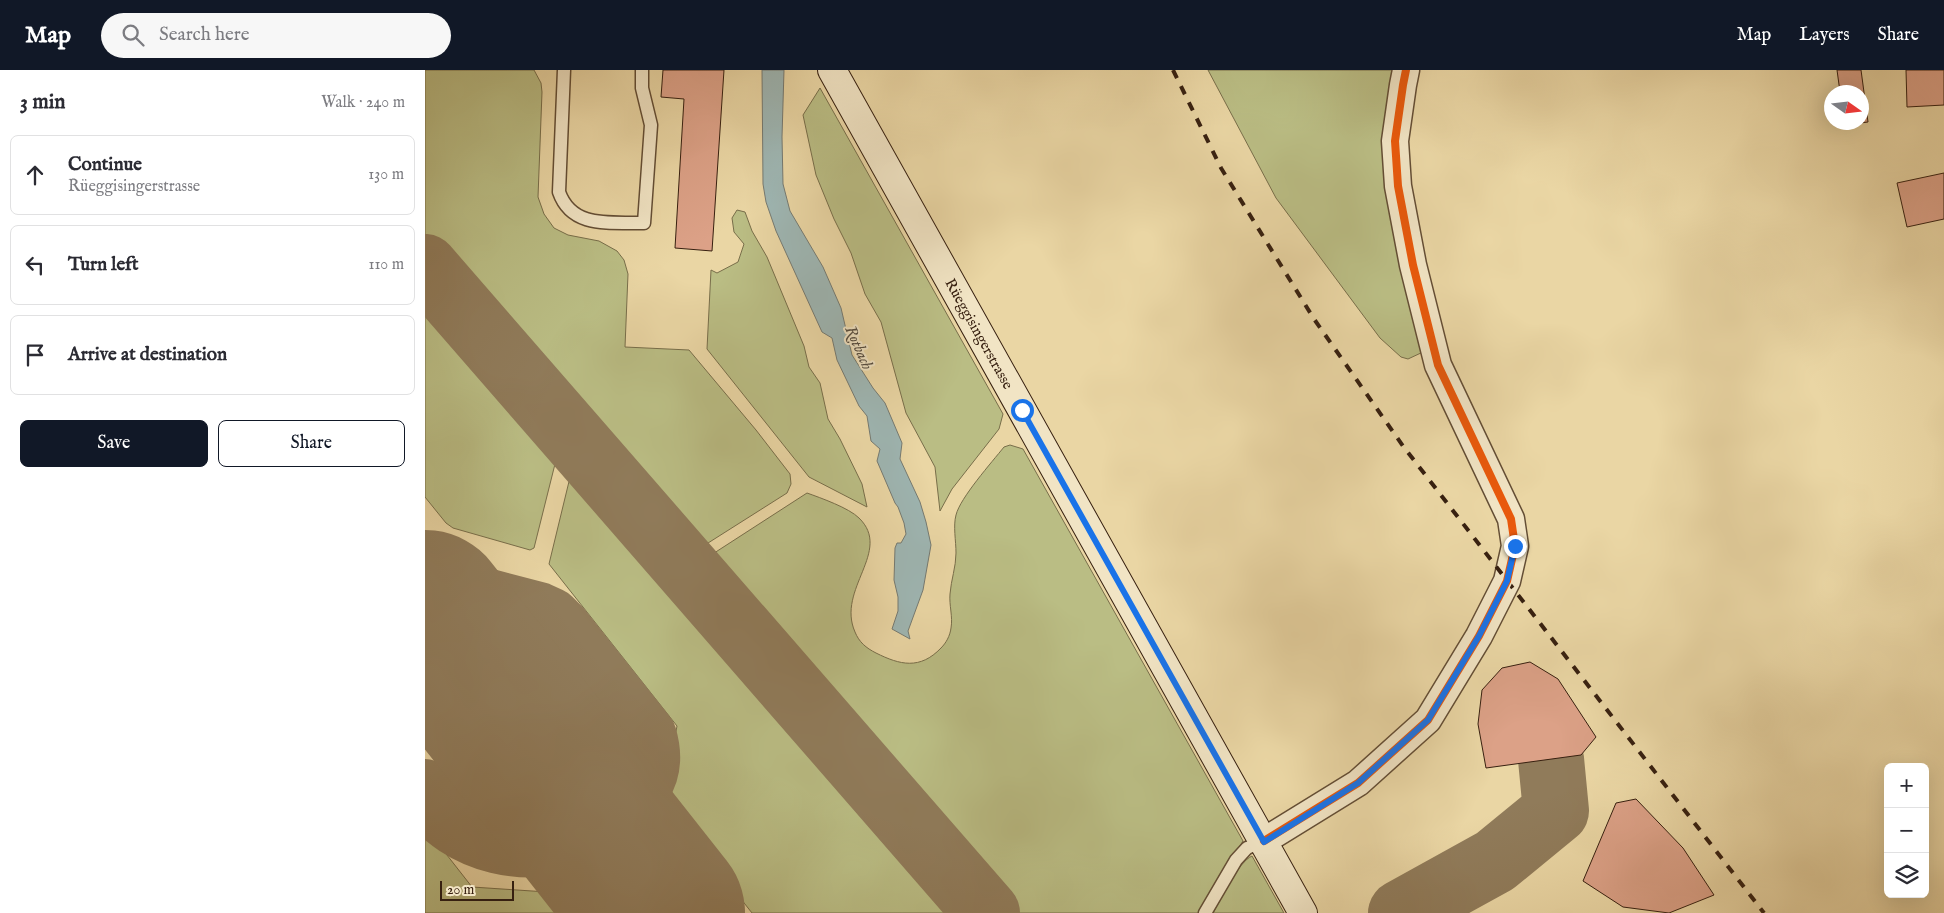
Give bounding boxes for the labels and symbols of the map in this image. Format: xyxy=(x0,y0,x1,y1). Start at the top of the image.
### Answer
north arrow xyxy=(1824,85,1869,130)
street label: Rüeggisingerstrasse xyxy=(941,275,1018,393)
water label: Rotbach xyxy=(839,323,877,373)
route start xyxy=(1011,399,1034,422)
route end xyxy=(1504,535,1527,558)
scale bar xyxy=(440,878,514,901)

